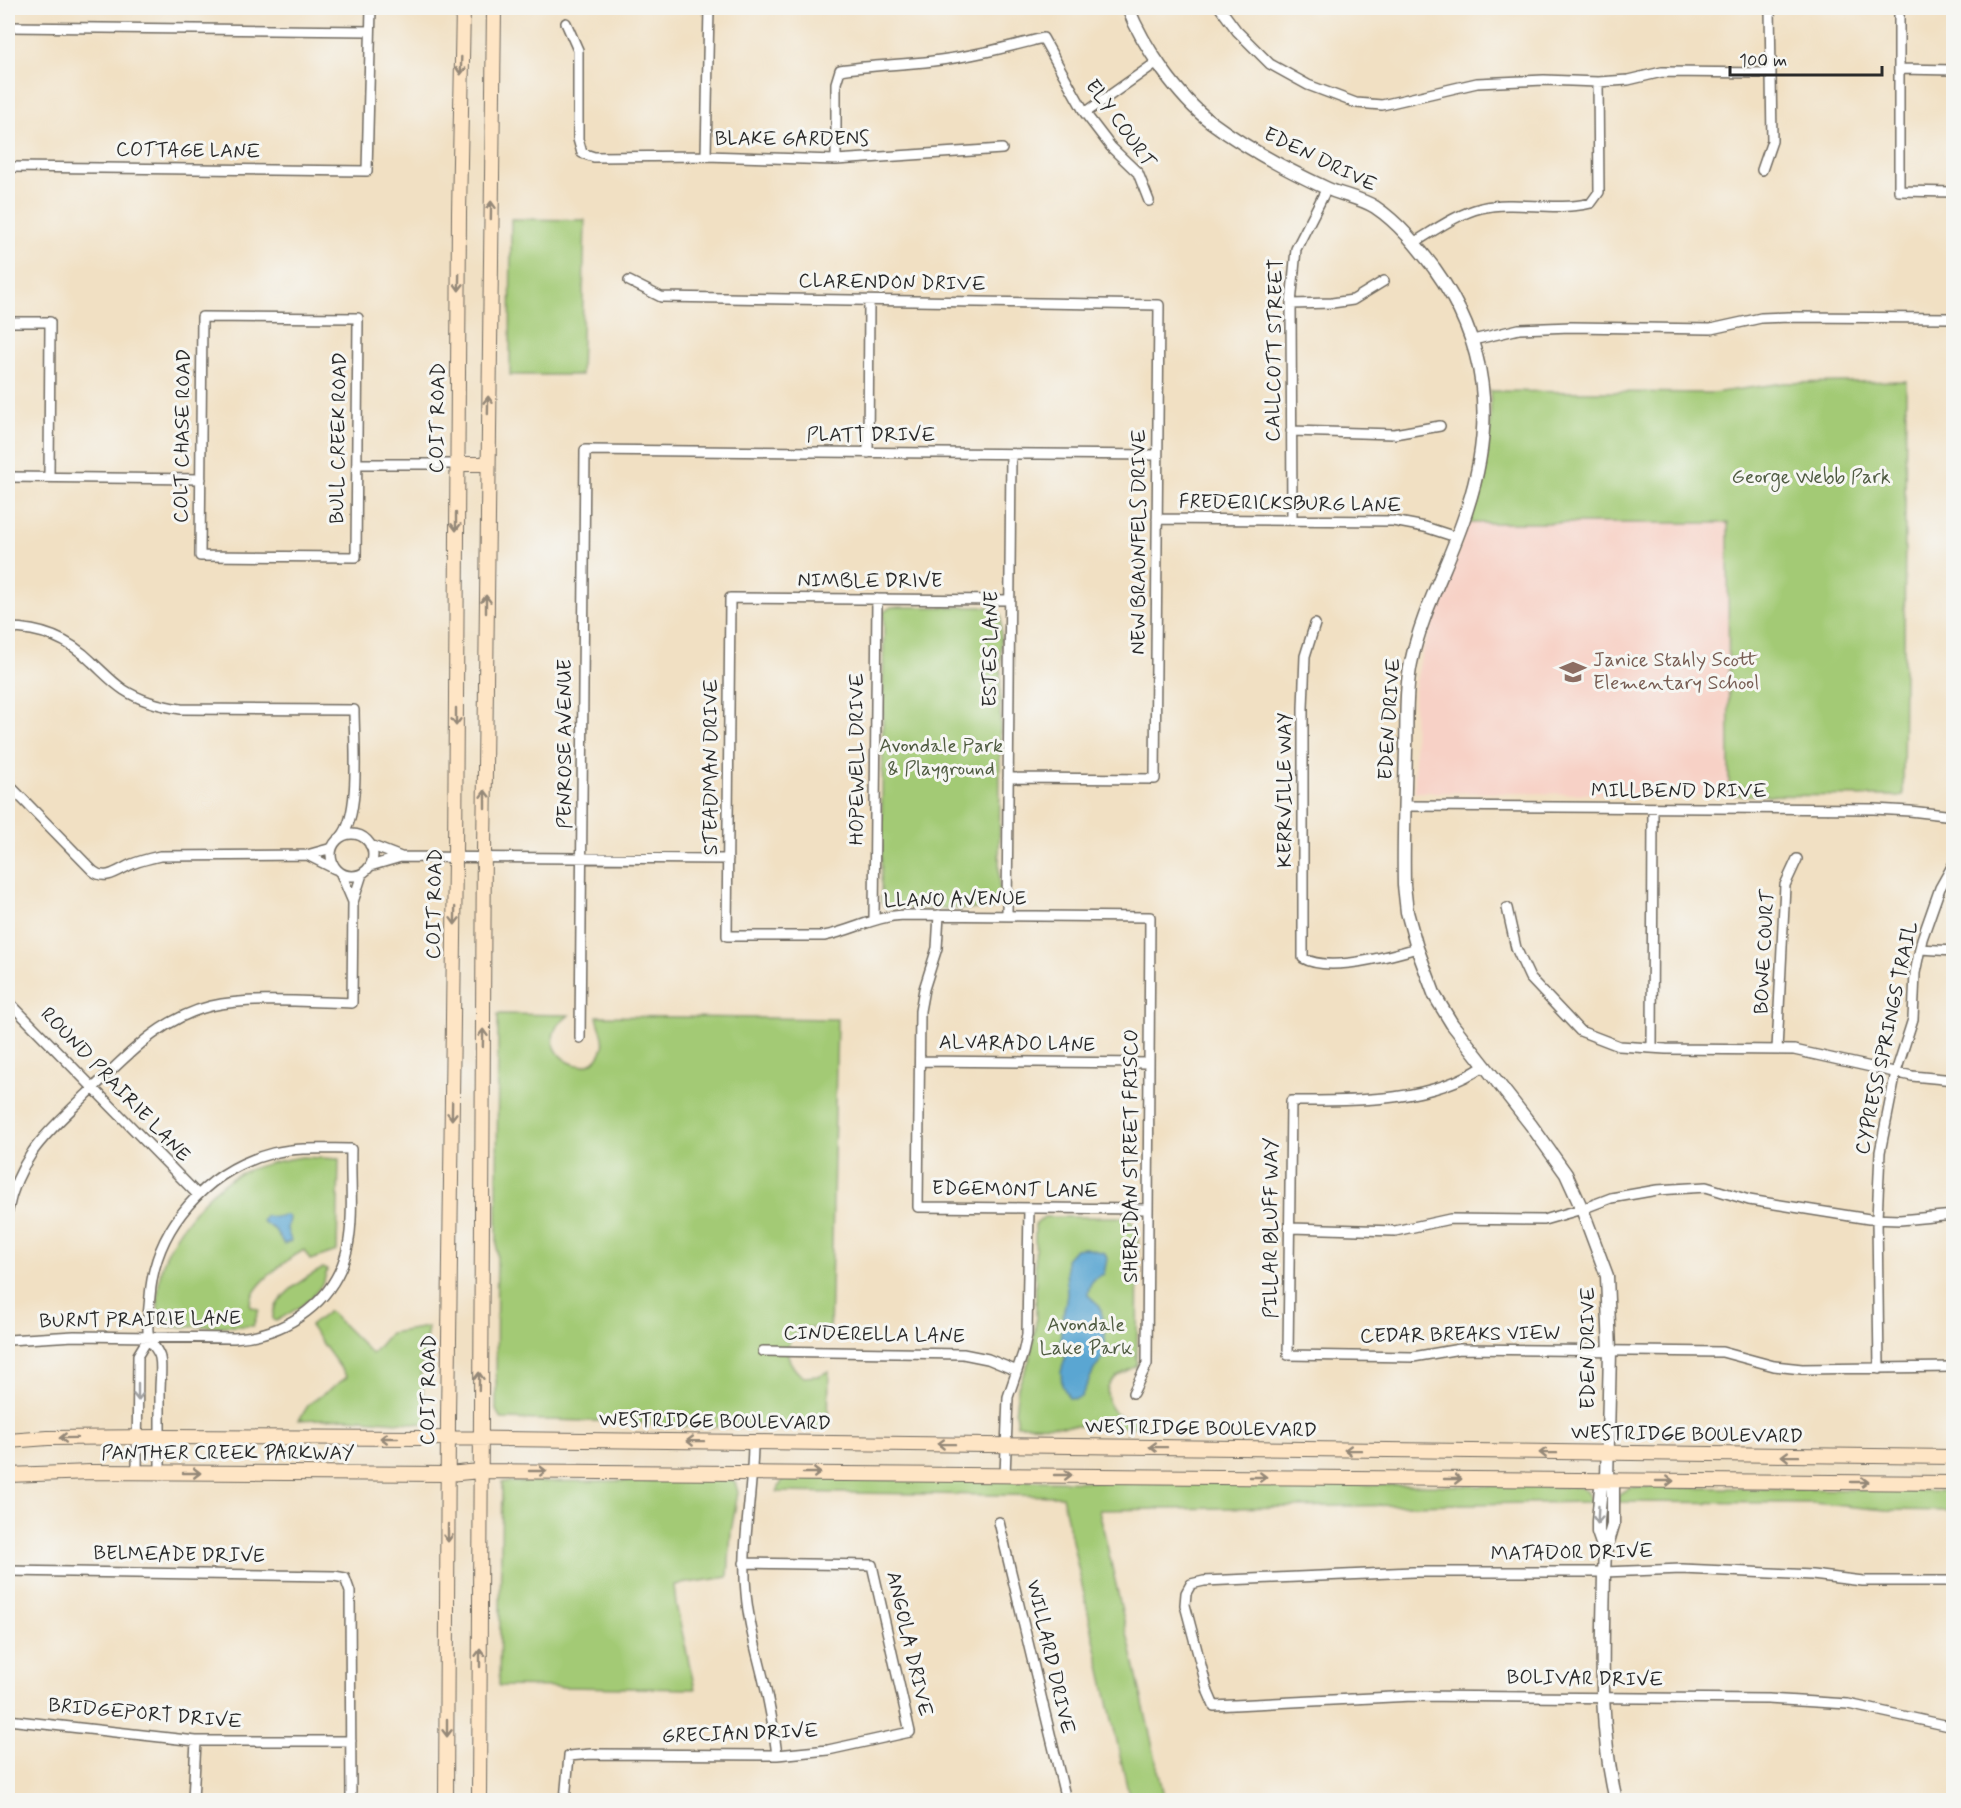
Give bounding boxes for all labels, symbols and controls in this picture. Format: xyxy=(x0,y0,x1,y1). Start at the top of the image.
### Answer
scale bar xyxy=(1730,39,1882,77)
text: 100 m xyxy=(1739,49,1787,73)
one-way arrow xyxy=(455,55,466,75)
street label: ELY COURT xyxy=(1079,74,1162,175)
street label: EDEN DRIVE xyxy=(1259,121,1381,199)
street label: BLAKE GARDENS xyxy=(715,126,869,153)
street label: COTTAGE LANE xyxy=(115,136,261,166)
one-way arrow xyxy=(485,201,496,221)
street label: CALLCOTT STREET xyxy=(1260,258,1290,442)
street label: CLARENDON DRIVE xyxy=(798,268,986,298)
one-way arrow xyxy=(454,271,465,291)
street label: COLT CHASE ROAD xyxy=(168,349,198,523)
street label: BULL CREEK ROAD xyxy=(324,352,354,524)
street label: COIT ROAD xyxy=(424,362,452,474)
one-way arrow xyxy=(482,396,493,416)
street label: PLATT DRIVE xyxy=(807,422,935,449)
street label: NEW BRAUNFELS DRIVE xyxy=(1126,429,1153,655)
park label: George Webb Park xyxy=(1731,464,1891,492)
street label: FREDERICKSBURG LANE xyxy=(1179,489,1401,519)
one-way arrow xyxy=(450,512,462,532)
street label: NIMBLE DRIVE xyxy=(797,568,943,595)
street label: ESTES LANE xyxy=(976,591,1006,707)
one-way arrow xyxy=(480,595,492,615)
place label: Janice Stahly Scott Elementary School xyxy=(1593,647,1759,697)
street label: EDEN DRIVE xyxy=(1372,657,1408,781)
school or university icon: Janice Stahly Scott Elementary School xyxy=(1558,657,1588,687)
street label: PENROSE AVENUE xyxy=(552,659,579,829)
street label: HOPEWELL DRIVE xyxy=(844,673,871,845)
street label: STEADMAN DRIVE xyxy=(698,679,725,855)
one-way arrow xyxy=(450,707,462,727)
street label: KERRVILLE WAY xyxy=(1272,712,1299,868)
park label: Avondale Park & Playground xyxy=(879,733,1003,783)
street label: MILLBEND DRIVE xyxy=(1591,778,1767,805)
one-way arrow xyxy=(479,790,491,810)
street label: COIT ROAD xyxy=(421,848,449,960)
street label: LLANO AVENUE xyxy=(883,885,1027,915)
street label: BOWE COURT xyxy=(1748,888,1782,1015)
one-way arrow xyxy=(449,906,460,926)
street label: CYPRESS SPRINGS TRAIL xyxy=(1849,919,1925,1157)
street label: ROUND PRAIRIE LANE xyxy=(34,1002,196,1168)
one-way arrow xyxy=(477,1028,489,1048)
street label: ALVARADO LANE xyxy=(939,1029,1095,1059)
street label: SHERIDAN STREET FRISCO xyxy=(1118,1029,1145,1283)
one-way arrow xyxy=(446,1100,458,1120)
street label: PILLAR BLUFF WAY xyxy=(1258,1137,1285,1319)
street label: EDGEMONT LANE xyxy=(932,1175,1098,1205)
street label: EDEN DRIVE xyxy=(1575,1287,1602,1409)
street label: BURNT PRAIRIE LANE xyxy=(39,1305,241,1335)
park label: Avondale Lake Park xyxy=(1039,1312,1133,1362)
street label: CINDERELLA LANE xyxy=(783,1320,965,1350)
street label: CEDAR BREAKS VIEW xyxy=(1360,1320,1561,1350)
street label: COIT ROAD xyxy=(415,1334,443,1446)
one-way arrow xyxy=(474,1371,485,1391)
one-way arrow xyxy=(132,1382,144,1402)
street label: WESTRIDGE BOULEVARD xyxy=(599,1406,831,1438)
street label: WESTRIDGE BOULEVARD xyxy=(1085,1413,1317,1445)
street label: WESTRIDGE BOULEVARD xyxy=(1571,1419,1803,1451)
one-way arrow xyxy=(59,1432,79,1444)
one-way arrow xyxy=(380,1432,400,1444)
one-way arrow xyxy=(685,1435,705,1447)
one-way arrow xyxy=(937,1438,957,1450)
street label: PANTHER CREEK PARKWAY xyxy=(101,1440,355,1467)
one-way arrow xyxy=(1149,1442,1169,1453)
one-way arrow xyxy=(1344,1444,1364,1456)
one-way arrow xyxy=(1539,1447,1559,1459)
one-way arrow xyxy=(1781,1450,1801,1461)
one-way arrow xyxy=(528,1465,548,1477)
one-way arrow xyxy=(181,1467,201,1478)
one-way arrow xyxy=(801,1467,821,1479)
one-way arrow xyxy=(1053,1470,1073,1481)
one-way arrow xyxy=(1248,1471,1268,1483)
one-way arrow xyxy=(1443,1473,1463,1485)
one-way arrow xyxy=(1655,1475,1675,1486)
one-way arrow xyxy=(1850,1476,1870,1488)
one-way arrow xyxy=(1593,1505,1604,1525)
one-way arrow xyxy=(442,1522,454,1542)
street label: MATADOR DRIVE xyxy=(1491,1538,1653,1568)
street label: BELMEADE DRIVE xyxy=(93,1540,265,1570)
street label: ANGOLA DRIVE xyxy=(879,1569,939,1719)
street label: WILLARD DRIVE xyxy=(1019,1577,1081,1737)
one-way arrow xyxy=(474,1649,486,1669)
street label: BOLIVAR DRIVE xyxy=(1506,1664,1664,1694)
street label: BRIDGEPORT DRIVE xyxy=(47,1692,243,1736)
one-way arrow xyxy=(441,1717,453,1737)
street label: GRECIAN DRIVE xyxy=(661,1718,819,1750)

